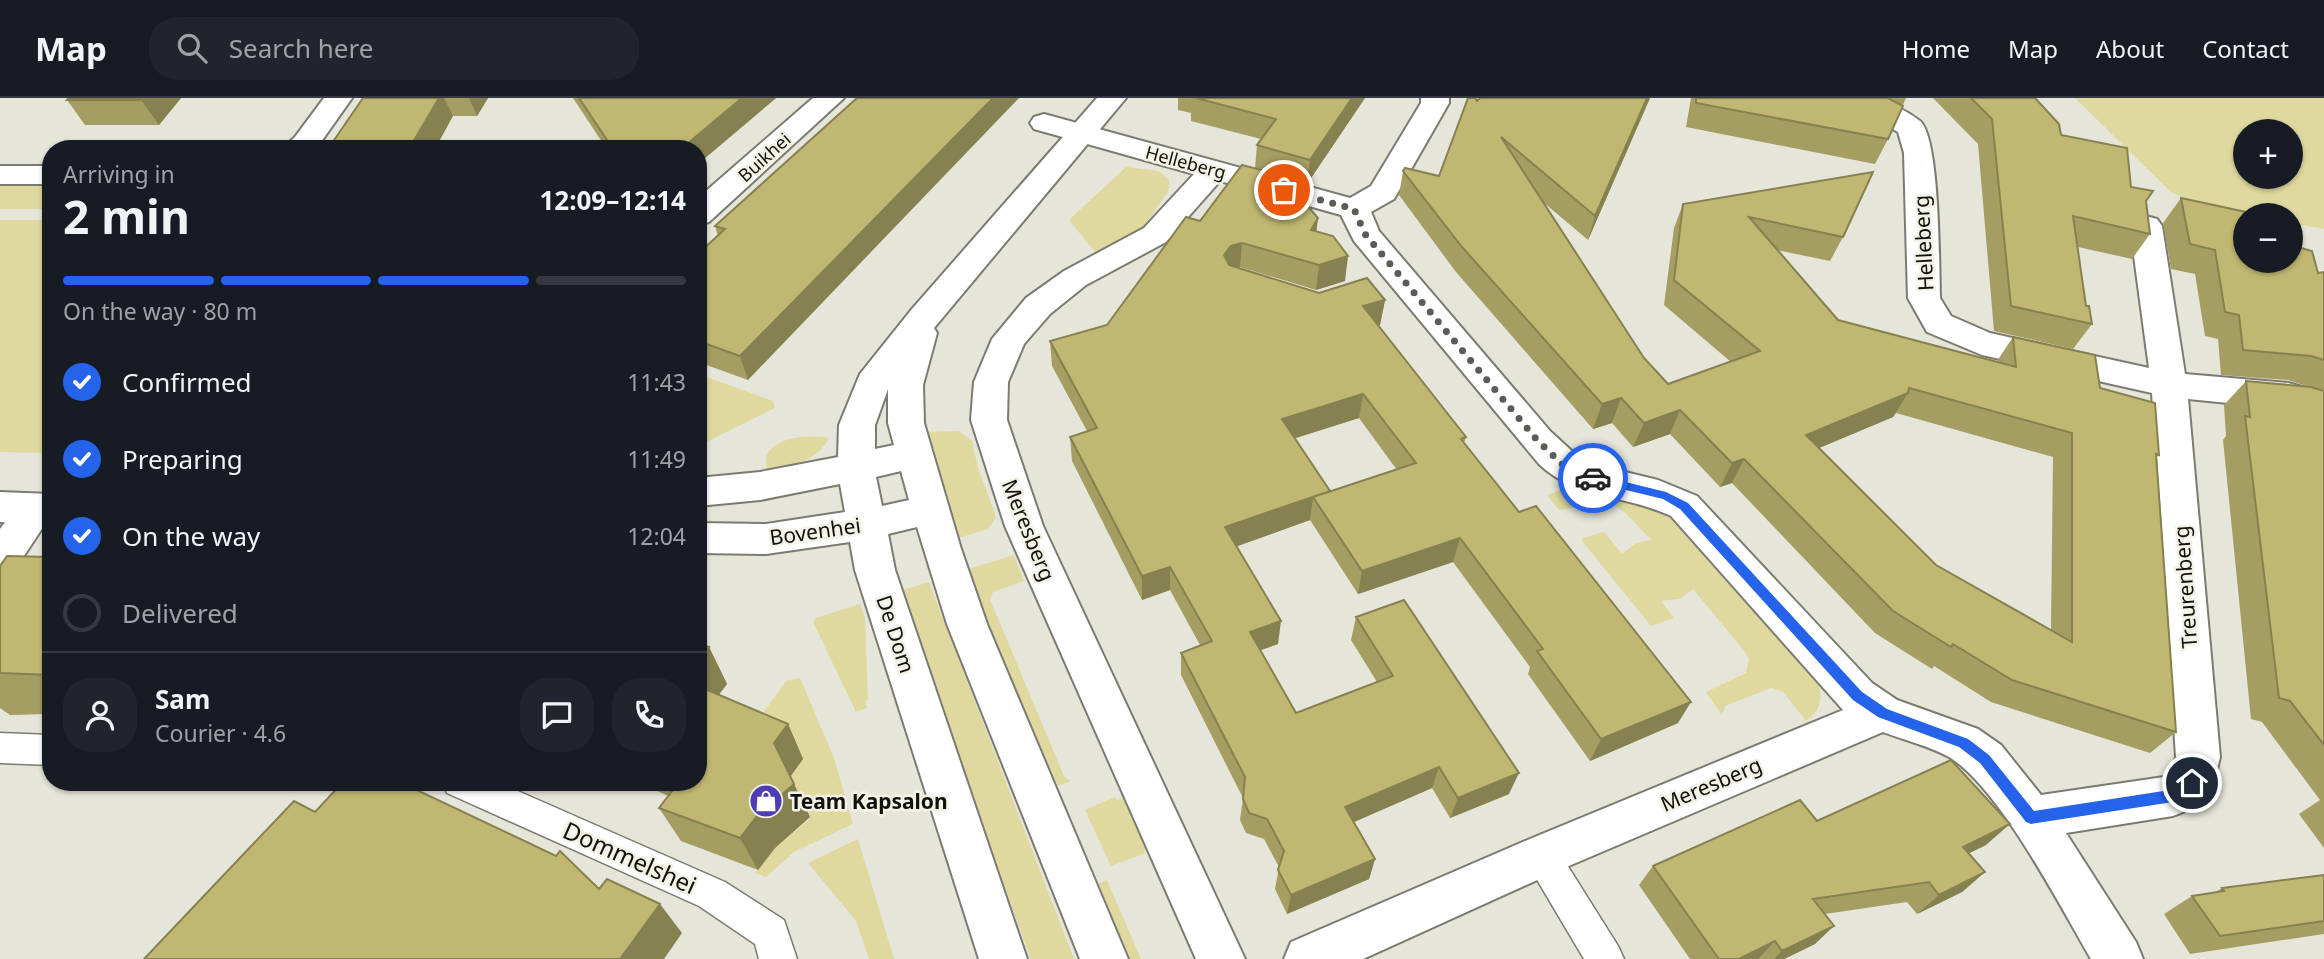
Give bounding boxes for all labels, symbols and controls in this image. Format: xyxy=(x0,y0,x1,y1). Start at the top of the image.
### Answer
search box xyxy=(149,17,639,80)
text: Map xyxy=(35,26,107,71)
icon: search xyxy=(173,29,211,67)
text: Search here xyxy=(229,30,373,66)
text: Home xyxy=(1902,32,1970,65)
text: Map xyxy=(2008,32,2058,65)
text: About xyxy=(2096,32,2164,65)
text: Contact xyxy=(2202,32,2289,65)
map controls xyxy=(2233,119,2303,273)
button: + xyxy=(2233,119,2303,189)
street label: Buikhei xyxy=(733,127,795,187)
street label: Helleberg xyxy=(1143,140,1229,184)
text: Arriving in xyxy=(63,158,175,190)
pin xyxy=(1254,160,1314,220)
icon: bag xyxy=(1265,171,1303,209)
text: 12:09–12:14 xyxy=(539,182,686,218)
text: 2 min xyxy=(63,185,190,247)
street label: Helleberg xyxy=(1907,194,1939,292)
button: − xyxy=(2233,203,2303,273)
text: On the way · 80 m xyxy=(63,295,257,327)
icon: check xyxy=(63,363,101,401)
text: Confirmed xyxy=(122,364,252,400)
text: 11:43 xyxy=(627,366,686,398)
icon: check xyxy=(63,440,101,478)
text: Preparing xyxy=(122,441,243,477)
text: 11:49 xyxy=(627,443,686,475)
courier xyxy=(1558,443,1628,513)
icon: car xyxy=(1574,459,1612,497)
street label: Meresberg xyxy=(996,475,1062,585)
street label: Bovenhei xyxy=(768,511,862,551)
icon: check xyxy=(63,517,101,555)
text: On the way xyxy=(122,518,260,554)
text: 12:04 xyxy=(627,520,686,552)
street label: Treurenberg xyxy=(2167,525,2203,649)
street label: De Dom xyxy=(870,591,922,677)
text: Delivered xyxy=(122,595,238,631)
button: person xyxy=(63,678,137,752)
button: chat xyxy=(520,678,594,752)
button: phone xyxy=(612,678,686,752)
text: Sam xyxy=(155,681,210,717)
text: Courier · 4.6 xyxy=(155,717,286,749)
street label: Meresberg xyxy=(1656,750,1766,818)
pin xyxy=(2162,753,2222,813)
icon: home xyxy=(2173,764,2211,802)
shop icon: Team Kapsalon xyxy=(747,782,785,820)
place label: Team Kapsalon xyxy=(790,787,948,815)
street label: Dommelshei xyxy=(558,813,702,901)

